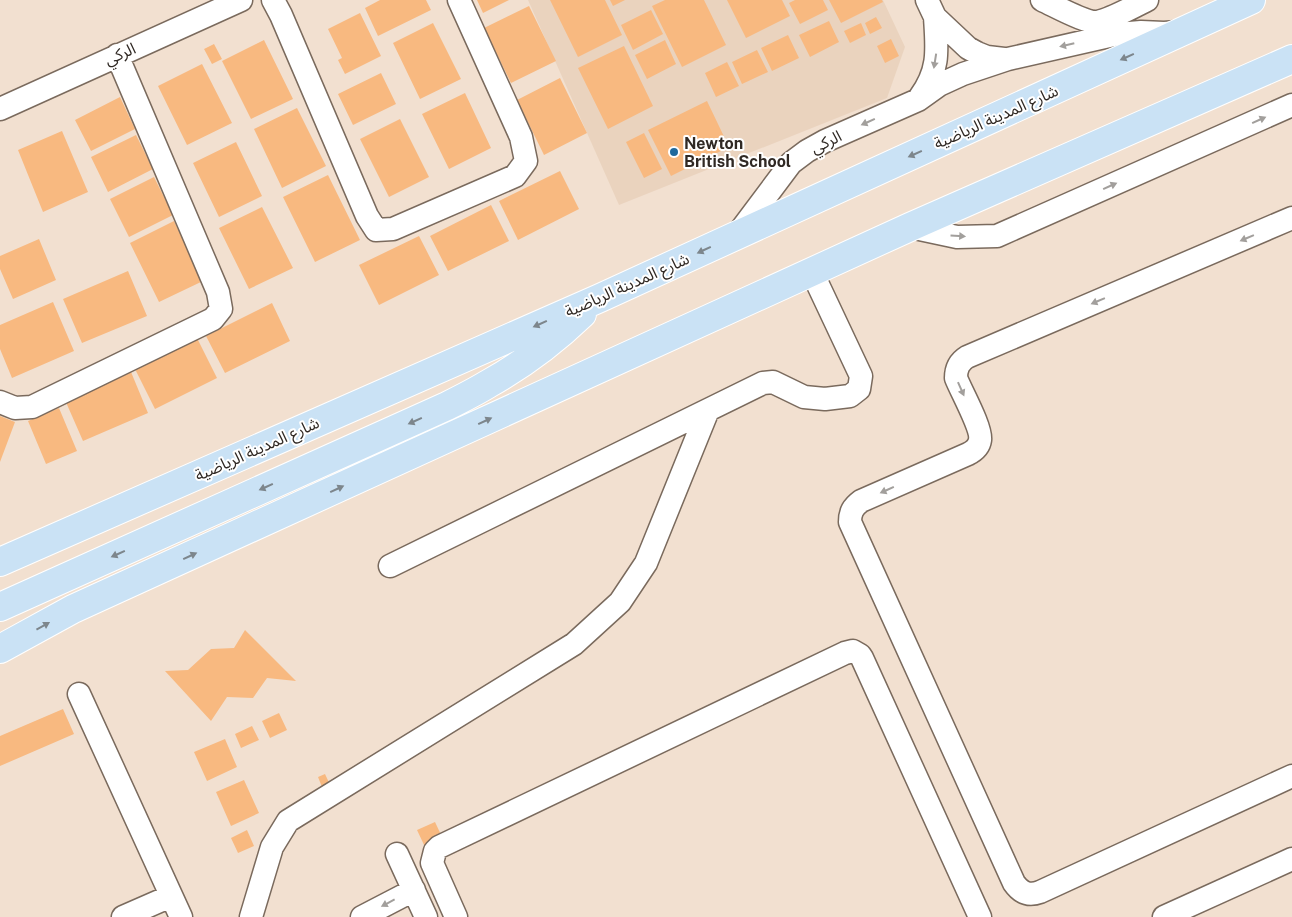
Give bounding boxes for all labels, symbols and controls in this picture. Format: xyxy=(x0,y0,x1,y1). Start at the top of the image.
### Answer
street label: الركي xyxy=(101,39,140,72)
one-way arrow xyxy=(1059,41,1074,49)
one-way arrow xyxy=(931,53,939,69)
one-way arrow xyxy=(1120,54,1134,62)
street label: شارع المدينة الرياضية xyxy=(931,81,1062,156)
one-way arrow xyxy=(1252,116,1266,124)
one-way arrow xyxy=(861,119,875,127)
street label: الركي xyxy=(807,126,846,160)
place label: Newton British School xyxy=(684,134,791,171)
marker: Newton British School xyxy=(668,146,680,158)
one-way arrow xyxy=(908,150,922,158)
one-way arrow xyxy=(1103,181,1117,189)
one-way arrow xyxy=(951,233,967,241)
one-way arrow xyxy=(1240,234,1254,242)
one-way arrow xyxy=(697,246,711,254)
street label: شارع المدينة الرياضية xyxy=(562,249,693,324)
one-way arrow xyxy=(1091,298,1105,306)
one-way arrow xyxy=(533,321,547,329)
one-way arrow xyxy=(957,382,965,396)
street label: شارع المدينة الرياضية xyxy=(192,413,323,488)
one-way arrow xyxy=(407,416,422,425)
one-way arrow xyxy=(478,417,492,425)
one-way arrow xyxy=(259,484,273,492)
one-way arrow xyxy=(330,484,344,492)
one-way arrow xyxy=(880,486,894,494)
one-way arrow xyxy=(111,550,125,558)
one-way arrow xyxy=(183,552,197,560)
one-way arrow xyxy=(36,621,50,630)
one-way arrow xyxy=(381,899,395,907)

